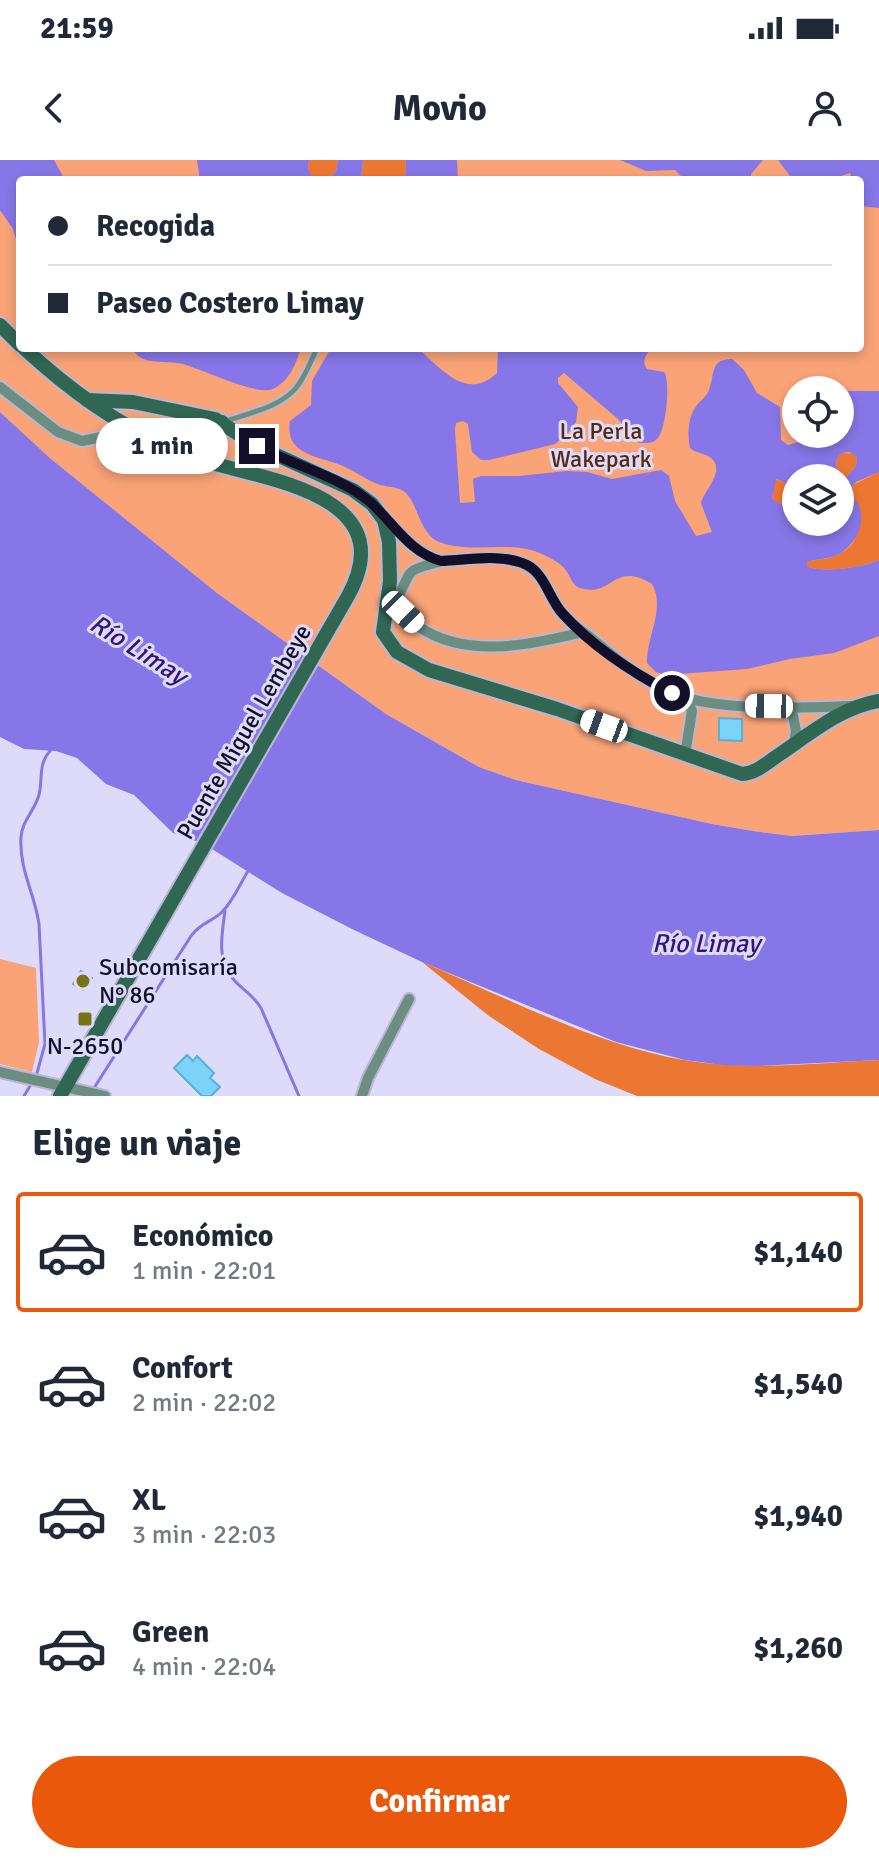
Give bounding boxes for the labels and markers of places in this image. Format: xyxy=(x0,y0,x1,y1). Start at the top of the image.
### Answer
place label: Subcomisaría N° 86 xyxy=(99,952,238,1010)
marker: Subcomisaría N° 86 xyxy=(74,972,92,990)
marker: N-2650 xyxy=(76,1010,94,1028)
place label: N-2650 xyxy=(47,1031,123,1061)

